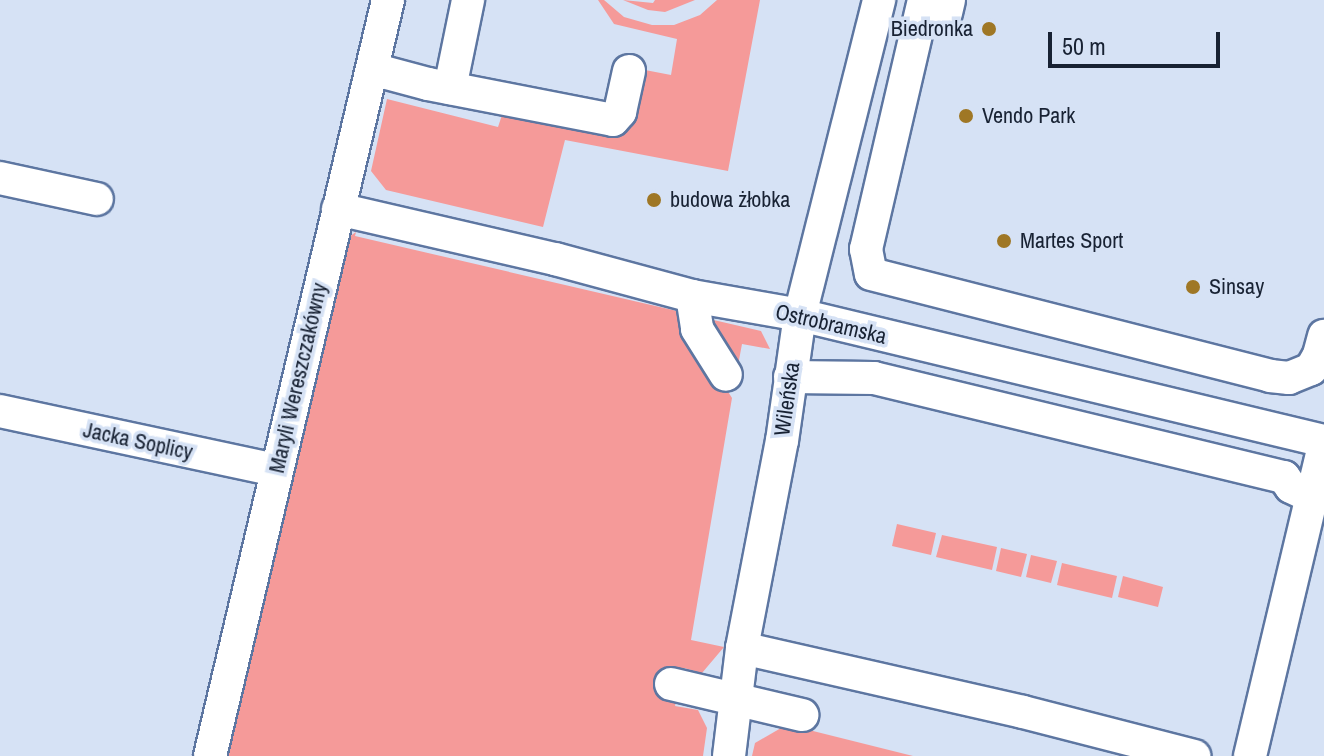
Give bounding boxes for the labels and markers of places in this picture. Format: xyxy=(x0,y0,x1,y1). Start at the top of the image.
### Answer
place label: Biedronka xyxy=(891,16,973,42)
marker: Biedronka xyxy=(980,20,998,38)
place label: Vendo Park xyxy=(982,103,1075,129)
marker: Vendo Park xyxy=(957,107,975,125)
place label: budowa żłobka xyxy=(670,187,790,213)
marker: budowa żłobka xyxy=(645,191,663,209)
place label: Martes Sport xyxy=(1020,228,1123,254)
marker: Martes Sport xyxy=(995,232,1013,250)
place label: Sinsay xyxy=(1209,274,1264,300)
marker: Sinsay xyxy=(1184,278,1202,296)

